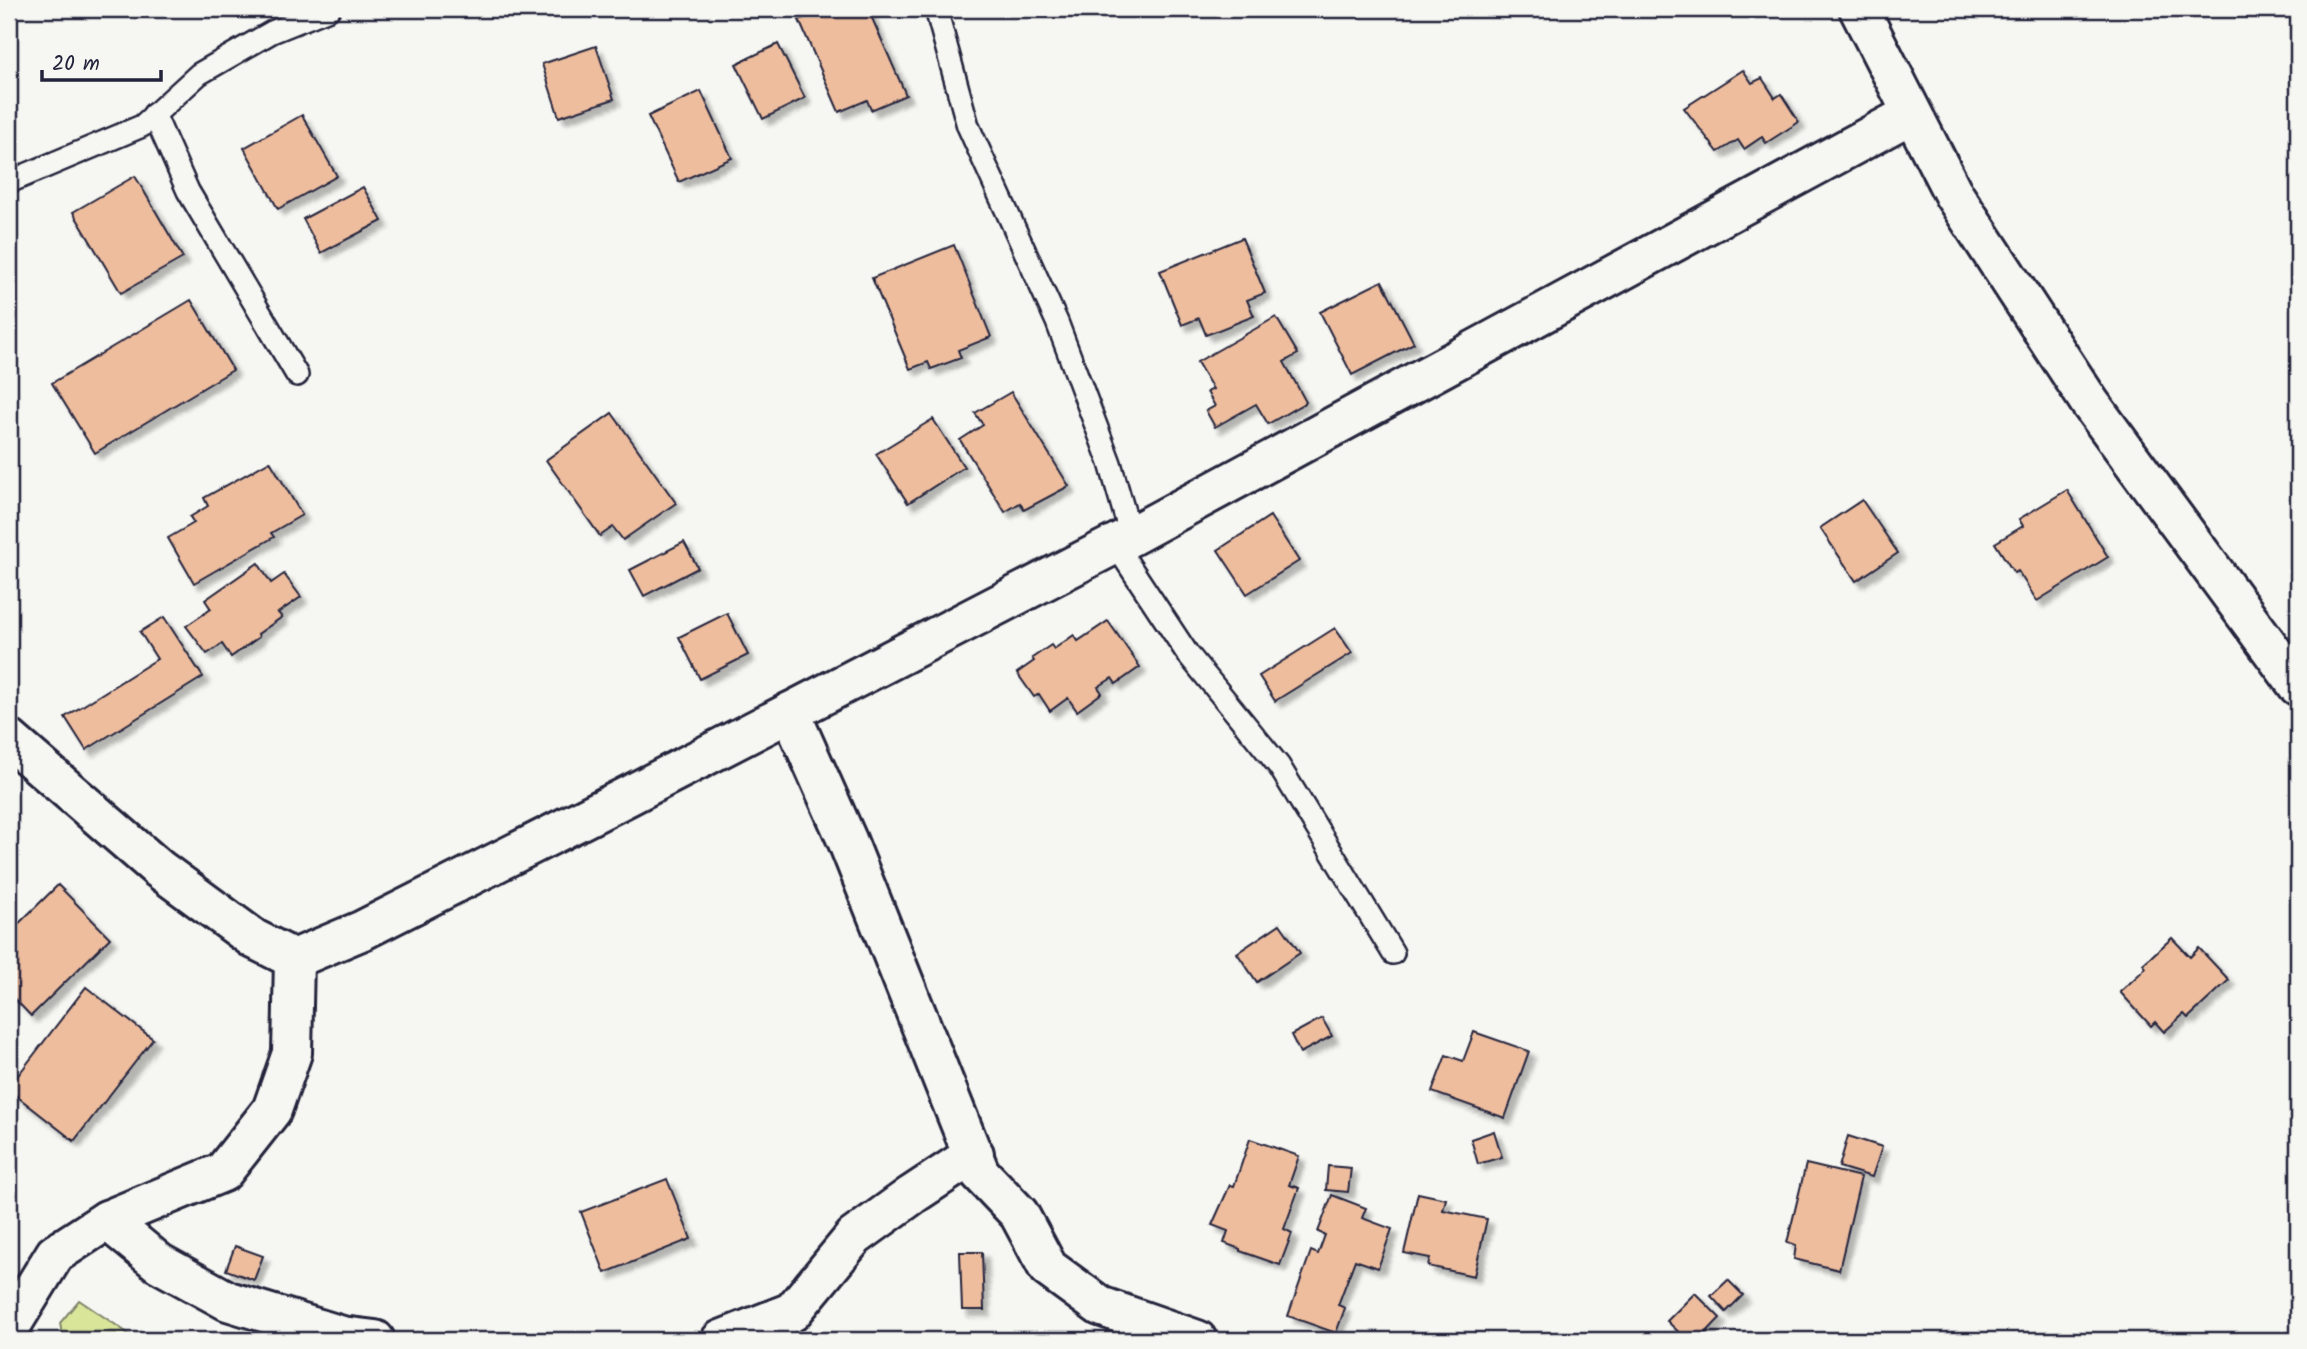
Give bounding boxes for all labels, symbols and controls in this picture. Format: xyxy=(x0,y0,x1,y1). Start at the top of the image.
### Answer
scale bar xyxy=(42,38,161,82)
text: 20 m xyxy=(52,48,100,81)

